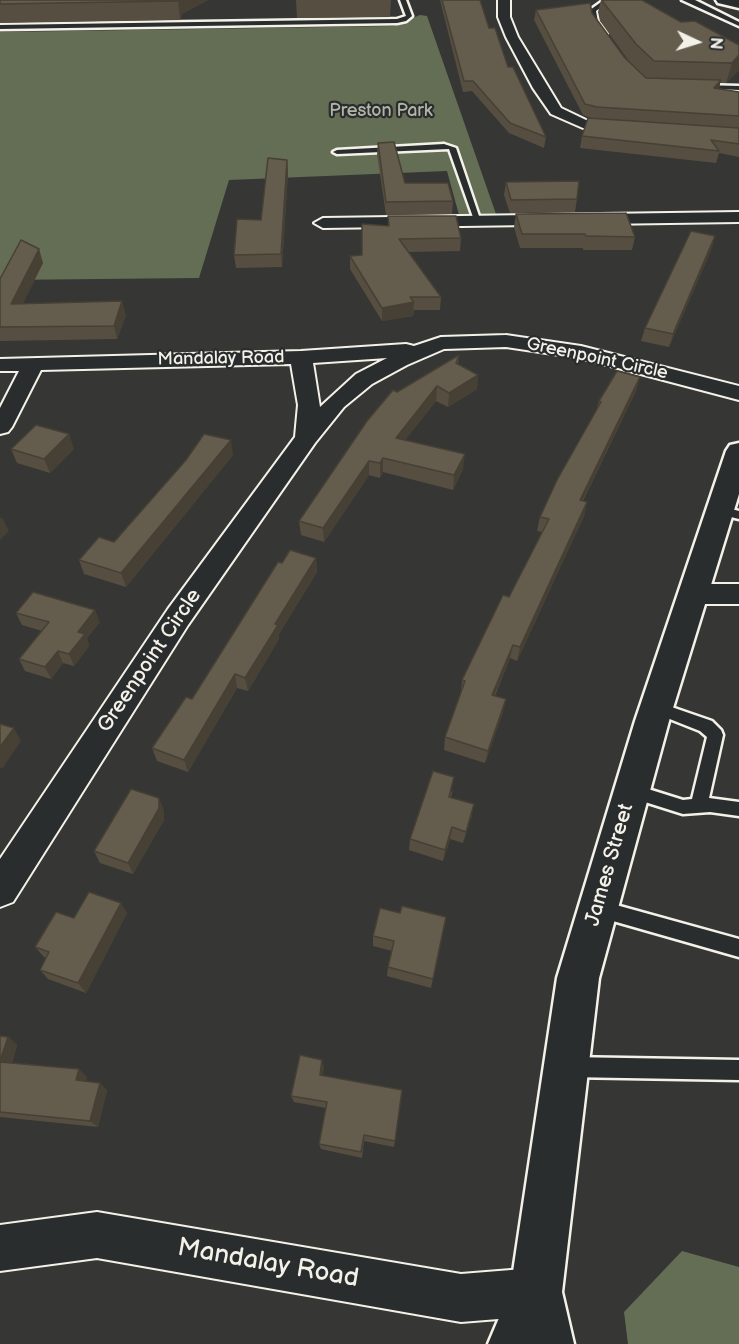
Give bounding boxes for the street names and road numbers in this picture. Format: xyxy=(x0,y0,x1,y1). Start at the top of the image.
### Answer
street label: Greenpoint Circle xyxy=(524,333,670,385)
street label: Mandalay Road xyxy=(157,347,285,371)
street label: Greenpoint Circle xyxy=(93,584,207,738)
street label: James Street xyxy=(581,801,639,929)
street label: Mandalay Road xyxy=(175,1233,361,1295)

